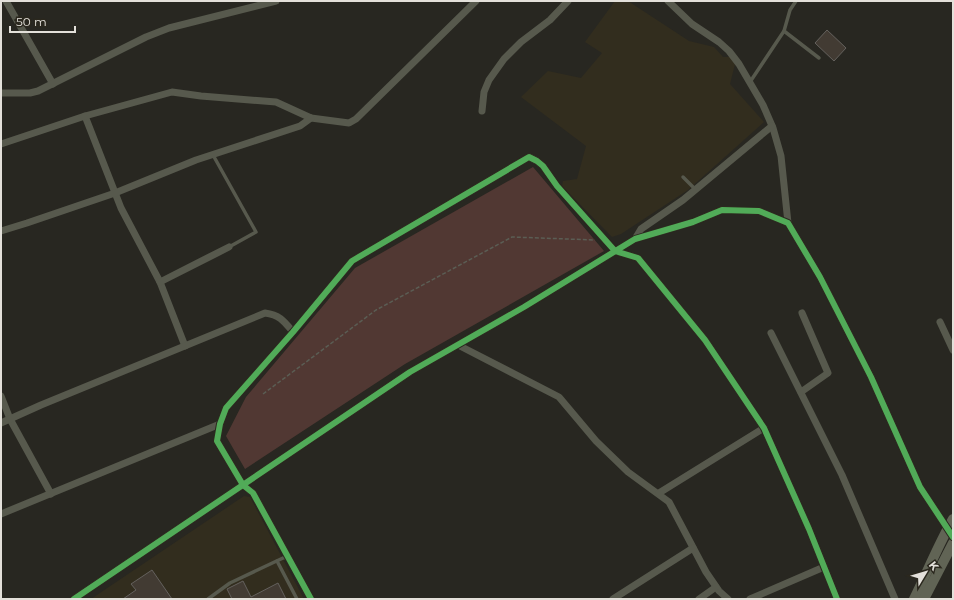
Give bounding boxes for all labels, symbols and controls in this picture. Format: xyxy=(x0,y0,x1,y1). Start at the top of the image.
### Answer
scale bar xyxy=(10,8,75,34)
text: 50 m xyxy=(16,14,47,29)
north arrow xyxy=(906,552,946,592)
text: K xyxy=(926,558,942,574)

